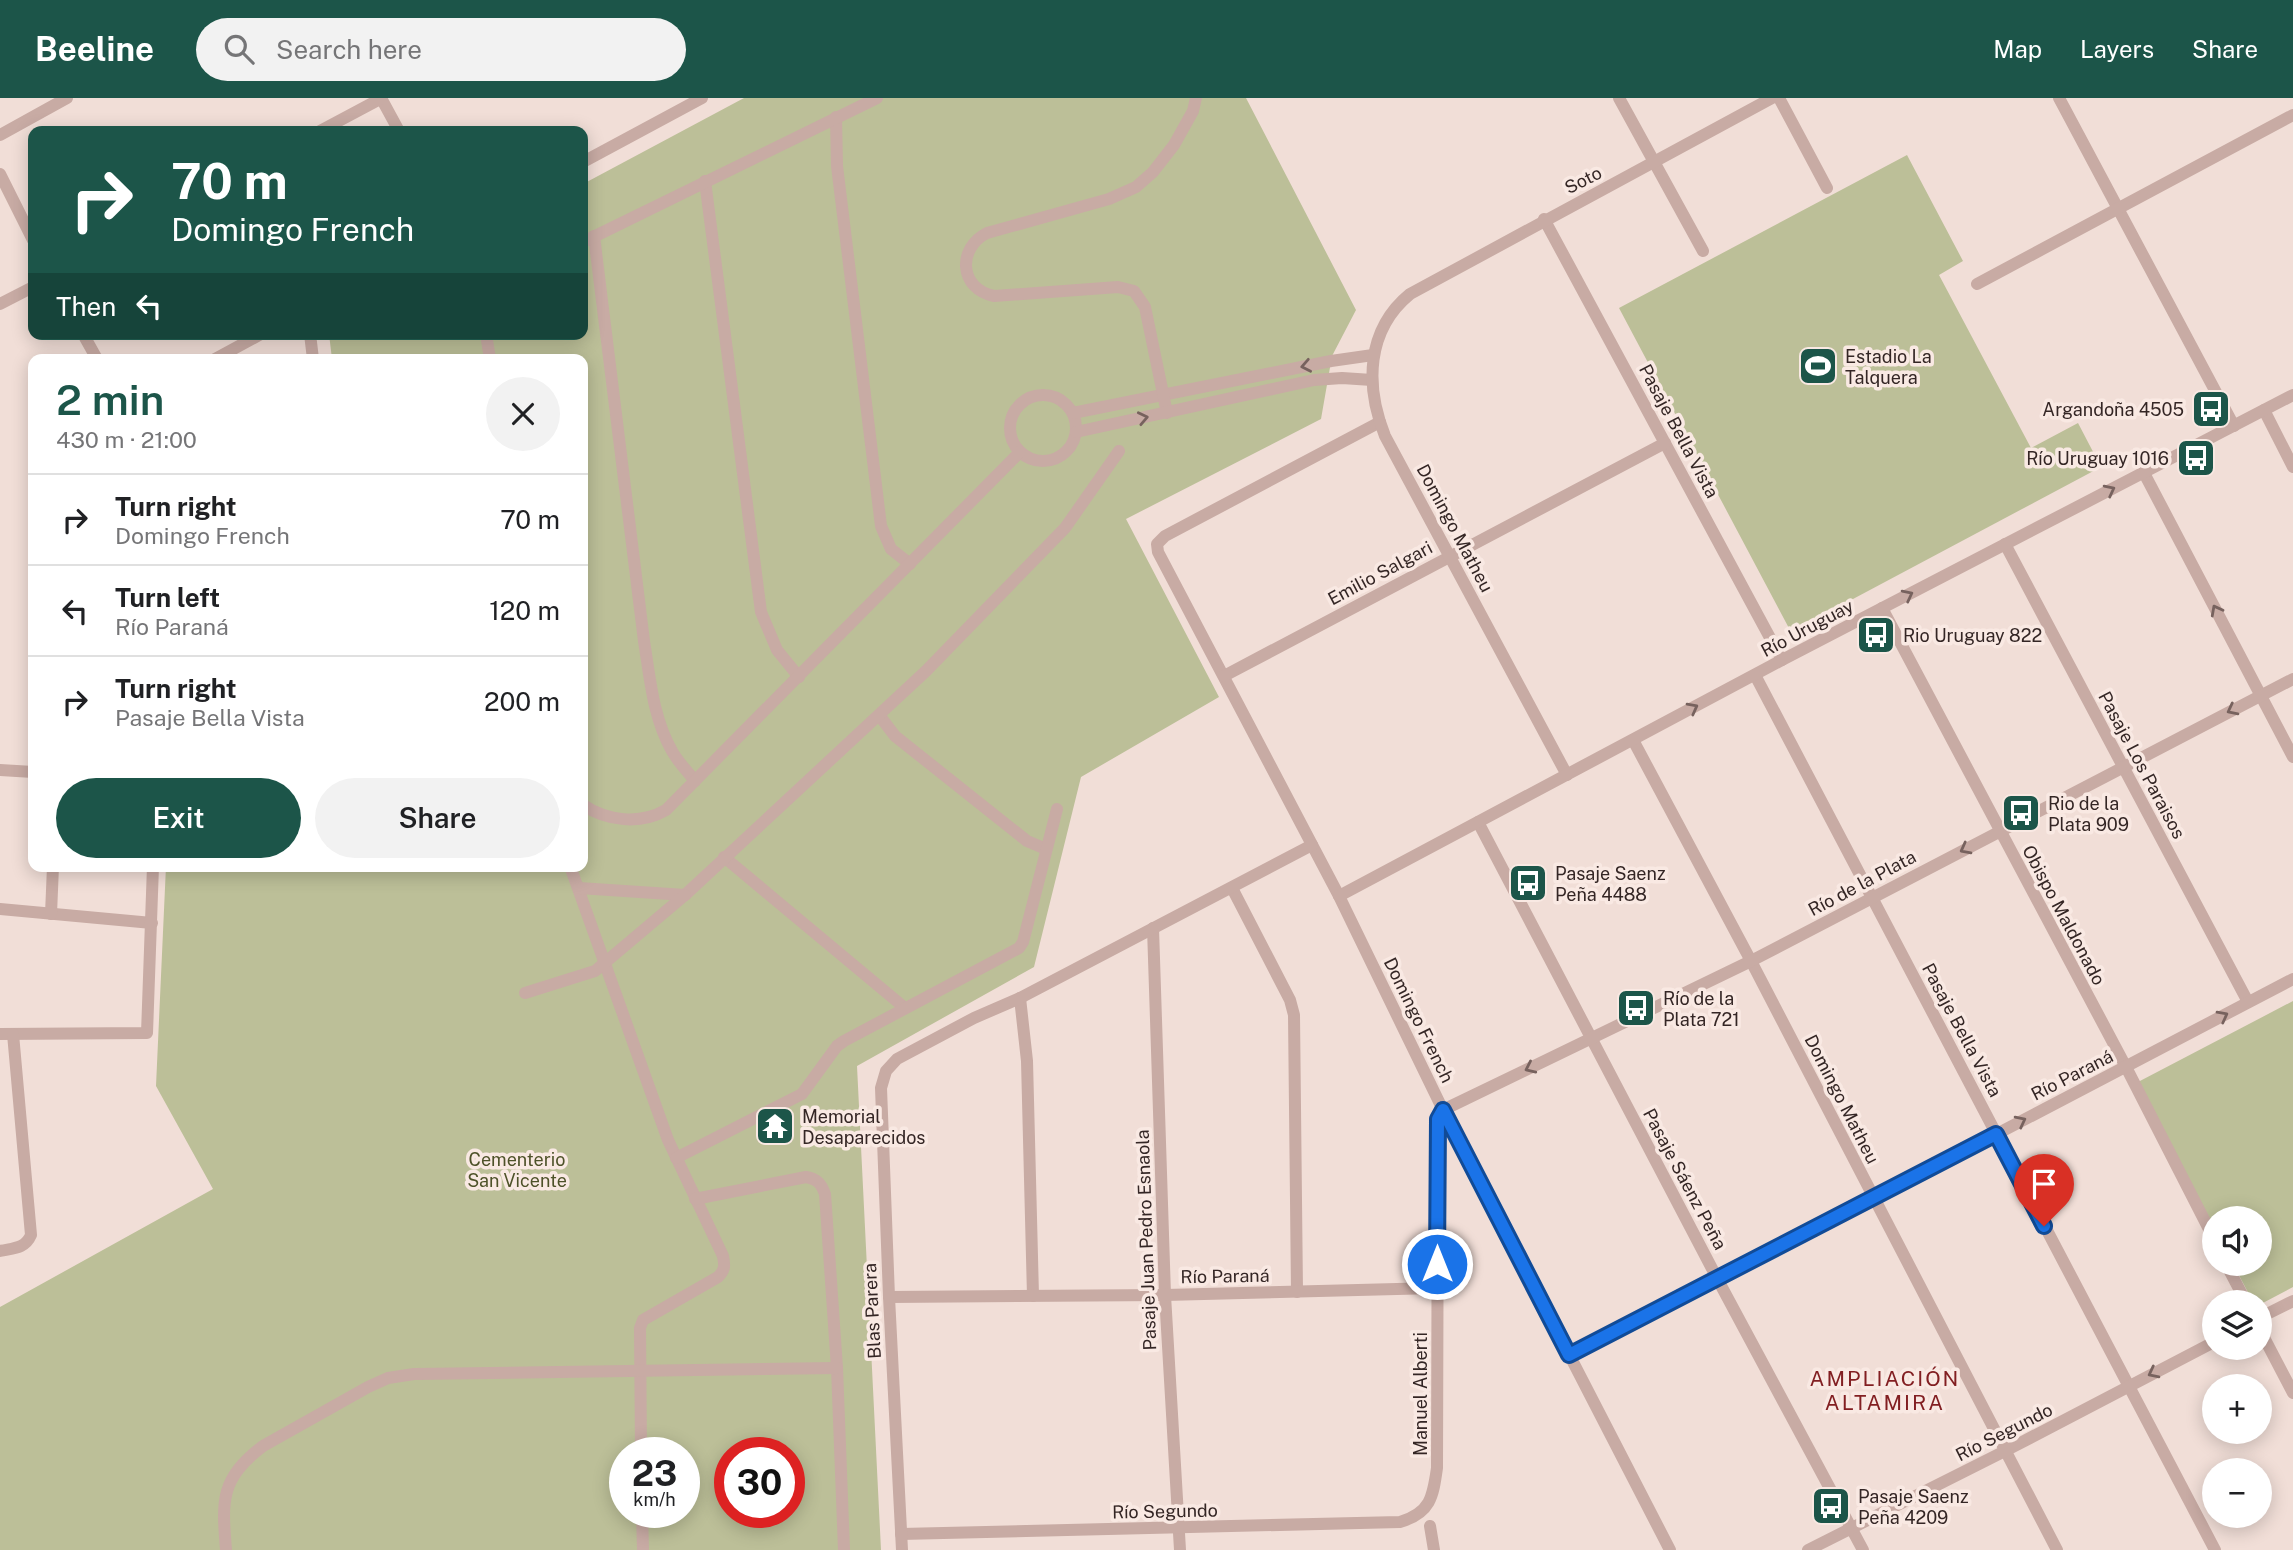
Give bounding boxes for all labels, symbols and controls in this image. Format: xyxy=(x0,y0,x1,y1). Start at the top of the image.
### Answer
search box xyxy=(196,18,686,81)
text: Beeline xyxy=(35,30,154,68)
icon: search xyxy=(220,30,258,68)
text: Search here xyxy=(276,34,422,65)
text: Map xyxy=(1993,35,2042,63)
text: Layers xyxy=(2080,35,2154,63)
text: Share xyxy=(2192,35,2258,63)
text: 70 m xyxy=(171,152,288,210)
icon: right xyxy=(56,154,147,245)
street label: Soto xyxy=(1561,162,1605,198)
text: Domingo French xyxy=(171,211,414,248)
icon: left xyxy=(130,287,168,325)
text: Then xyxy=(56,291,116,322)
sports icon: Estadio La Talquera xyxy=(1797,345,1839,387)
place label: Estadio La Talquera xyxy=(1845,346,1932,388)
one-way arrow xyxy=(1300,357,1312,372)
street label: Pasaje Bella Vista xyxy=(1635,360,1723,502)
text: 2 min xyxy=(56,375,164,424)
button: close xyxy=(486,377,560,451)
bus stop icon: Argandoña 4505 xyxy=(2190,388,2232,430)
place label: Argandoña 4505 xyxy=(2042,399,2184,420)
one-way arrow xyxy=(1137,412,1149,426)
text: 430 m · 21:00 xyxy=(56,426,197,453)
bus stop icon: Río Uruguay 1016 xyxy=(2175,437,2217,479)
place label: Río Uruguay 1016 xyxy=(2026,448,2169,469)
street label: Domingo Matheu xyxy=(1412,460,1498,596)
one-way arrow xyxy=(2103,485,2115,498)
text: Turn right xyxy=(115,491,237,522)
icon: right xyxy=(56,501,94,539)
text: 70 m xyxy=(500,504,560,535)
text: Domingo French xyxy=(115,522,290,549)
street label: Emilio Salgari xyxy=(1324,537,1436,609)
text: Turn left xyxy=(115,582,220,613)
one-way arrow xyxy=(1901,589,1913,603)
icon: left xyxy=(56,592,94,630)
text: 120 m xyxy=(489,595,560,626)
street label: Río Uruguay xyxy=(1757,595,1857,661)
one-way arrow xyxy=(2210,605,2224,617)
text: Río Paraná xyxy=(115,613,229,640)
bus stop icon: Rio Uruguay 822 xyxy=(1855,614,1897,656)
place label: Rio Uruguay 822 xyxy=(1903,625,2042,646)
text: Turn right xyxy=(115,673,237,704)
icon: right xyxy=(56,683,94,721)
text: 200 m xyxy=(484,686,560,717)
street label: Pasaje Los Paraisos xyxy=(2094,688,2190,842)
one-way arrow xyxy=(2227,702,2239,716)
one-way arrow xyxy=(1686,703,1698,716)
text: Pasaje Bella Vista xyxy=(115,704,305,731)
button: Exit xyxy=(56,778,301,858)
button: Share xyxy=(315,778,560,858)
bus stop icon: Rio de la Plata 909 xyxy=(2000,792,2042,834)
place label: Rio de la Plata 909 xyxy=(2048,793,2129,835)
one-way arrow xyxy=(1960,840,1972,854)
street label: Obispo Maldonado xyxy=(2018,841,2110,989)
street label: Río de la Plata xyxy=(1805,846,1919,920)
bus stop icon: Pasaje Saenz Peña 4488 xyxy=(1507,862,1549,904)
place label: Pasaje Saenz Peña 4488 xyxy=(1555,863,1666,905)
street label: Domingo French xyxy=(1380,954,1458,1086)
street label: Pasaje Bella Vista xyxy=(1918,959,2006,1101)
bus stop icon: Río de la Plata 721 xyxy=(1615,987,1657,1029)
place label: Río de la Plata 721 xyxy=(1663,988,1740,1030)
one-way arrow xyxy=(2216,1010,2228,1024)
street label: Domingo Matheu xyxy=(1800,1031,1884,1167)
street label: Río Paraná xyxy=(2028,1045,2116,1105)
one-way arrow xyxy=(1525,1060,1537,1074)
temple icon: Memorial Desaparecidos xyxy=(754,1105,796,1147)
street label: Pasaje Sáenz Peña xyxy=(1639,1105,1731,1253)
place label: Memorial Desaparecidos xyxy=(802,1106,925,1148)
one-way arrow xyxy=(2014,1116,2026,1130)
street label: Pasaje Juan Pedro Esnaola xyxy=(1132,1129,1160,1351)
park label: Cementerio San Vicente xyxy=(467,1149,567,1191)
pin xyxy=(2014,1154,2074,1226)
icon: arrive xyxy=(2025,1165,2063,1203)
map controls xyxy=(2202,1206,2272,1528)
button: sound xyxy=(2202,1206,2272,1276)
position arrow xyxy=(1400,1227,1474,1301)
street label: Blas Parera xyxy=(859,1263,885,1359)
street label: Río Paraná xyxy=(1180,1265,1270,1287)
button: layers xyxy=(2202,1290,2272,1360)
street label: Manuel Alberti xyxy=(1410,1332,1431,1456)
one-way arrow xyxy=(2148,1365,2160,1379)
district label: AMPLIACIÓN ALTAMIRA xyxy=(1810,1366,1960,1415)
button: + xyxy=(2202,1374,2272,1444)
street label: Río Segundo xyxy=(1952,1399,2056,1465)
speed limit sign: 30 xyxy=(714,1437,805,1528)
text: 23 xyxy=(632,1453,677,1494)
button: − xyxy=(2202,1458,2272,1528)
bus stop icon: Pasaje Saenz Peña 4209 xyxy=(1810,1485,1852,1527)
place label: Pasaje Saenz Peña 4209 xyxy=(1858,1486,1969,1528)
text: km/h xyxy=(633,1489,676,1510)
street label: Río Segundo xyxy=(1112,1500,1218,1522)

